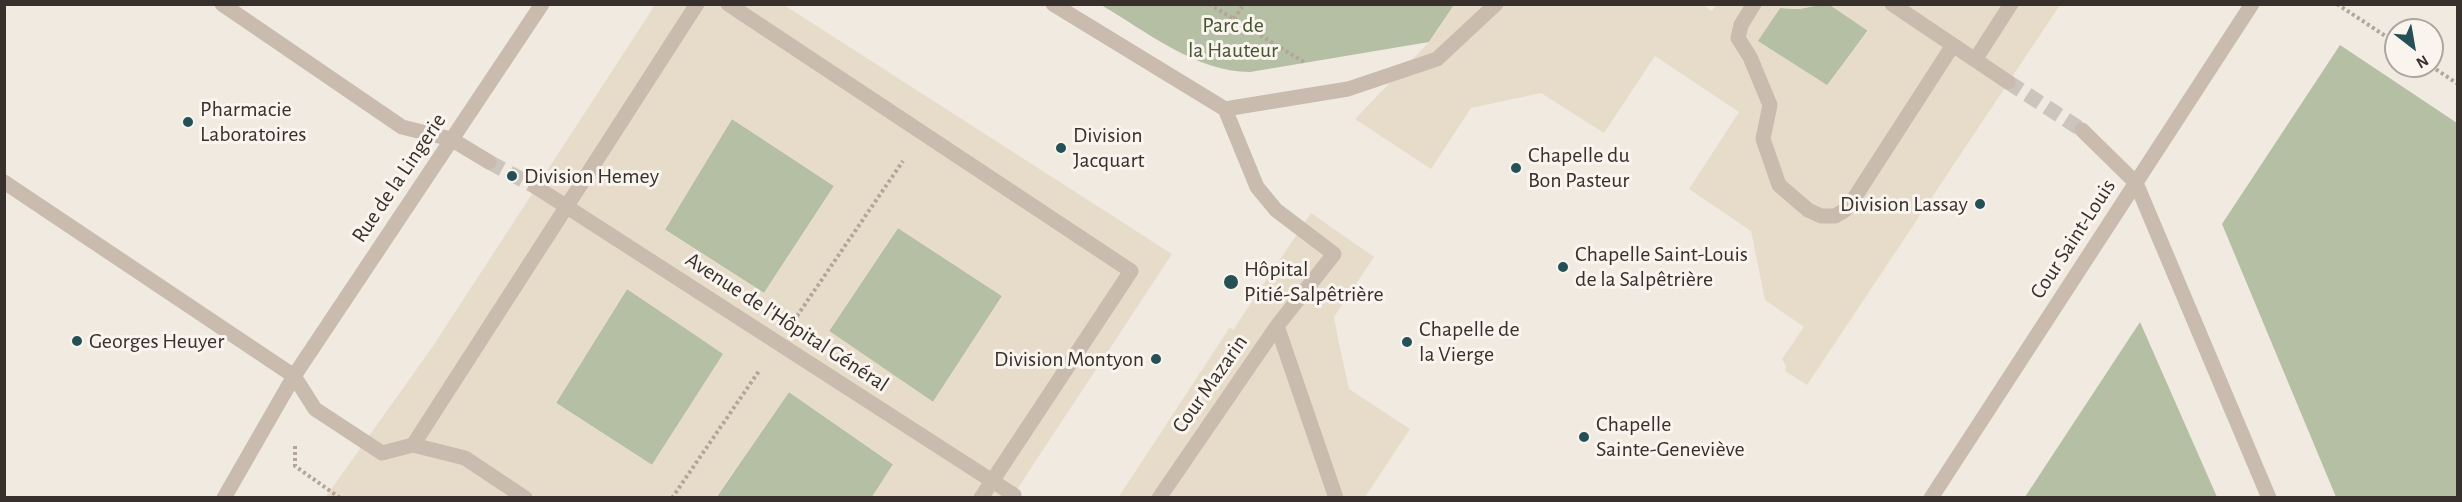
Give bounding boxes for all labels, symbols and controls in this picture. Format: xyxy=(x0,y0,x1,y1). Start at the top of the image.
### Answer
park label: Parc de la Hauteur xyxy=(1188,12,1278,63)
north arrow xyxy=(2384,18,2444,78)
text: N xyxy=(2413,52,2431,71)
place label: Pharmacie Laboratoires xyxy=(200,96,306,148)
street label: Rue de la Lingerie xyxy=(346,108,452,248)
marker: Pharmacie Laboratoires xyxy=(181,115,195,129)
place label: Division Jacquart xyxy=(1073,122,1144,174)
marker: Division Jacquart xyxy=(1054,141,1068,155)
place label: Chapelle du Bon Pasteur xyxy=(1528,142,1630,194)
marker: Chapelle du Bon Pasteur xyxy=(1509,161,1523,175)
place label: Division Hemey xyxy=(524,163,659,189)
marker: Division Hemey xyxy=(505,169,519,183)
street label: Cour Saint-Louis xyxy=(2024,174,2122,304)
place label: Division Lassay xyxy=(1840,191,1968,217)
marker: Division Lassay xyxy=(1973,197,1987,211)
place label: Chapelle Saint-Louis de la Salpêtrière xyxy=(1575,241,1748,292)
street label: Avenue de l'Hôpital Général xyxy=(680,246,894,398)
place label: Hôpital Pitié-Salpêtrière xyxy=(1244,256,1384,308)
marker: Chapelle Saint-Louis de la Salpêtrière xyxy=(1556,260,1570,274)
marker: Hôpital Pitié-Salpêtrière xyxy=(1222,273,1240,291)
place label: Chapelle de la Vierge xyxy=(1419,316,1520,368)
place label: Georges Heuyer xyxy=(89,328,224,354)
street label: Cour Mazarin xyxy=(1167,330,1253,438)
marker: Georges Heuyer xyxy=(70,334,84,348)
marker: Chapelle de la Vierge xyxy=(1400,335,1414,349)
place label: Division Montyon xyxy=(994,346,1144,372)
marker: Division Montyon xyxy=(1149,352,1163,366)
place label: Chapelle Sainte-Geneviève xyxy=(1596,411,1745,463)
marker: Chapelle Sainte-Geneviève xyxy=(1577,430,1591,444)

